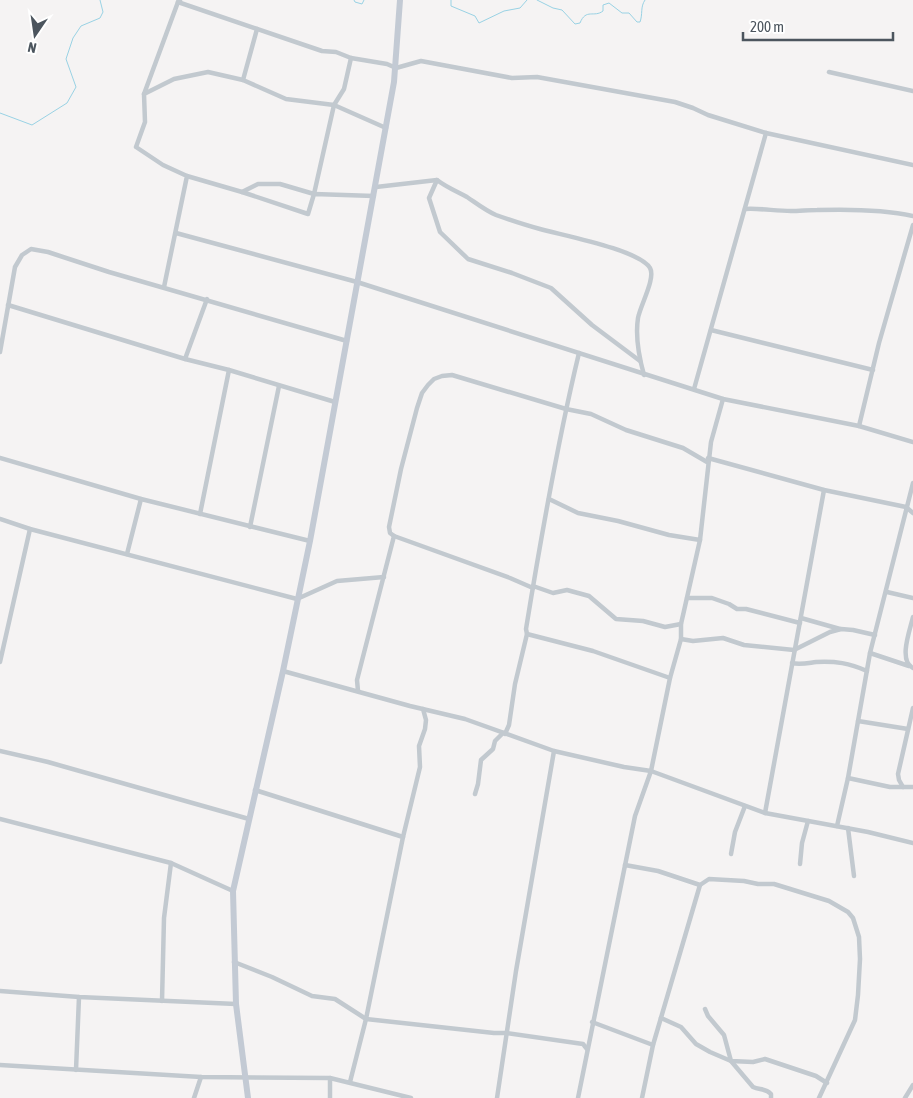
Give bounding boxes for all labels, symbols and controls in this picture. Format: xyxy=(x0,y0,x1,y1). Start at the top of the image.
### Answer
north arrow xyxy=(10,10,60,60)
scale bar xyxy=(743,10,893,42)
text: 200 m xyxy=(750,18,784,35)
text: N xyxy=(26,39,38,56)

